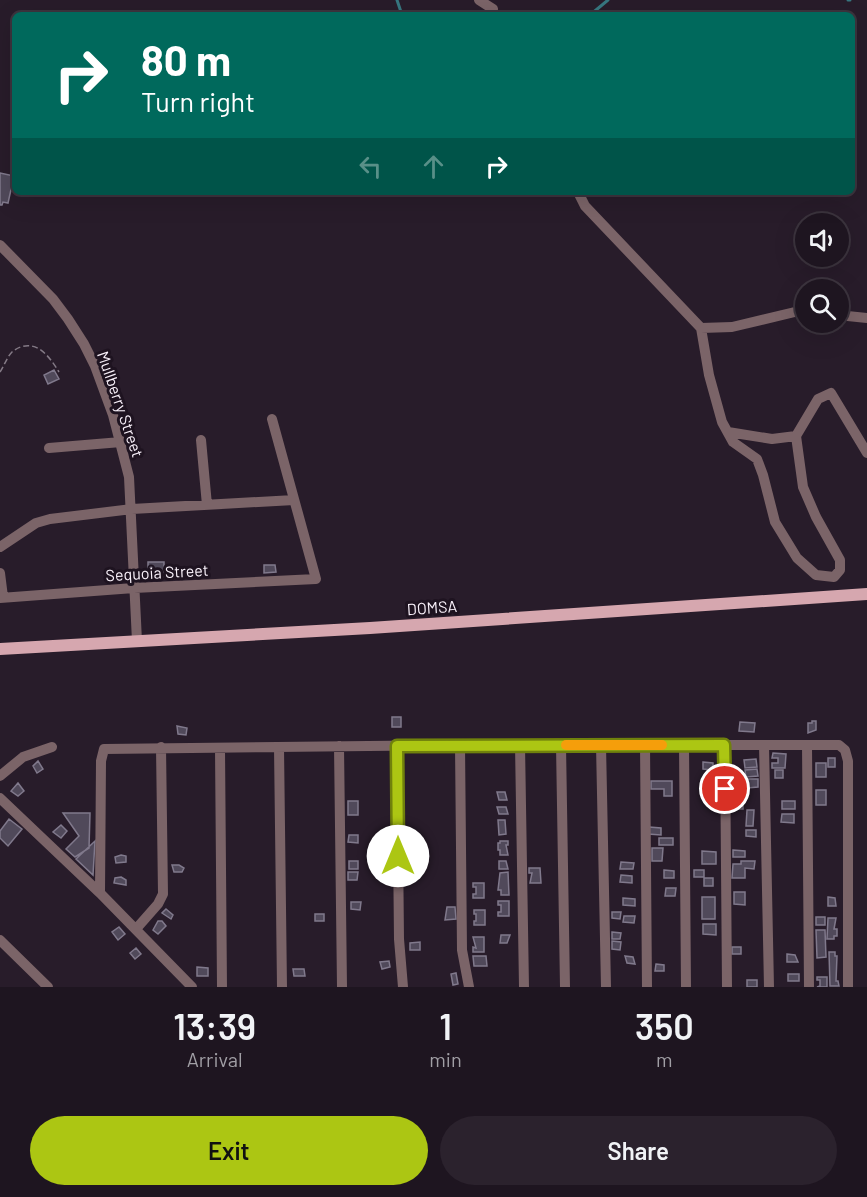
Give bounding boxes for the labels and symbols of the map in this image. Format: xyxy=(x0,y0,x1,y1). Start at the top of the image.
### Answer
street label: Mullberry Street xyxy=(94,348,148,460)
street label: Sequoia Street xyxy=(105,560,209,584)
street label: DOMSA xyxy=(406,596,458,618)
pin xyxy=(699,763,750,814)
position arrow xyxy=(366,824,430,888)

